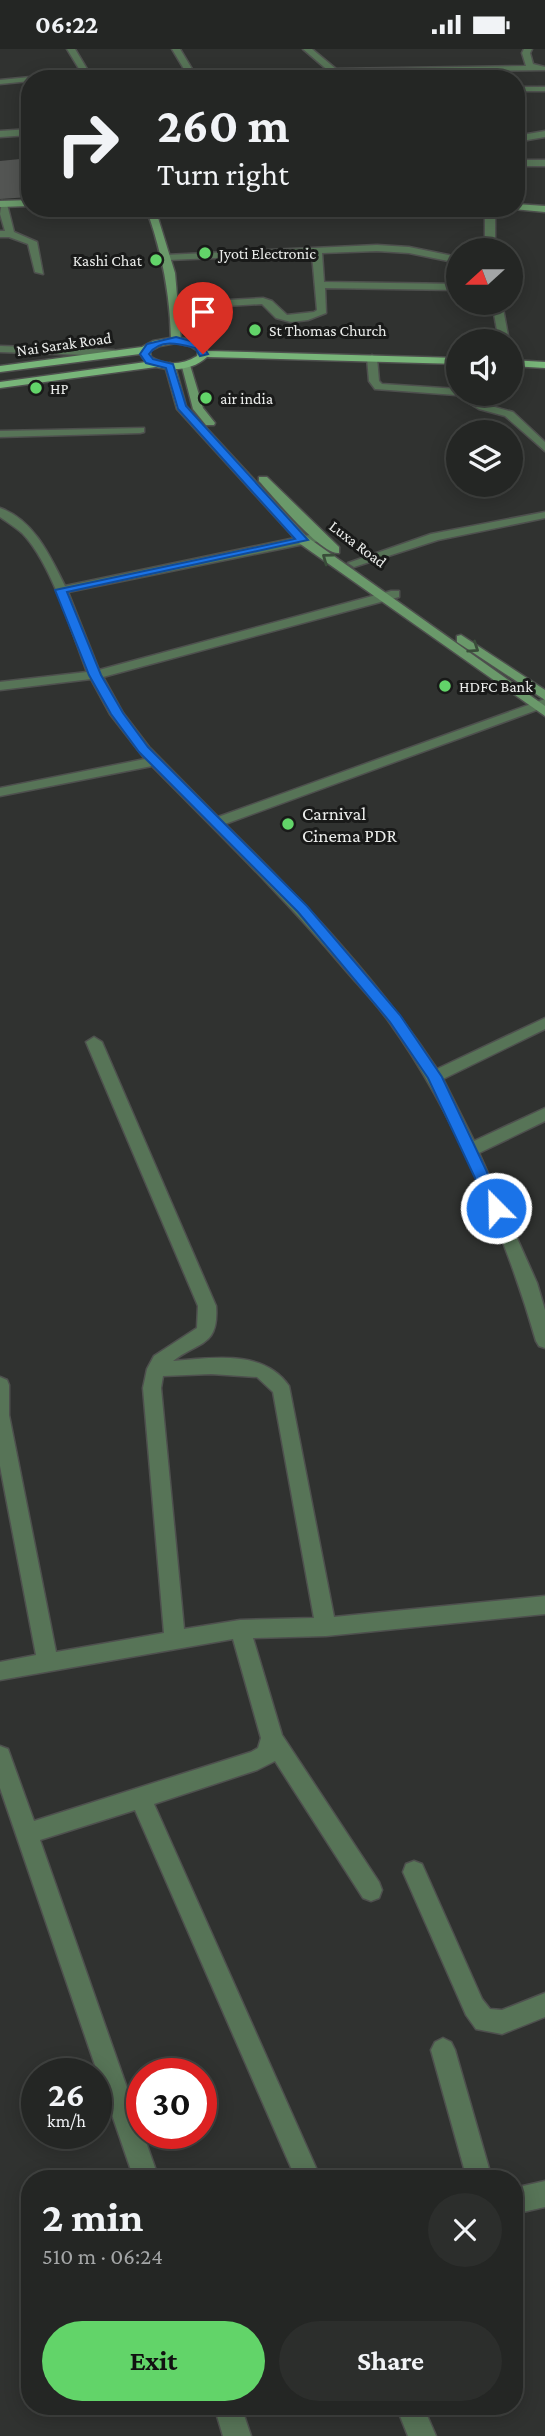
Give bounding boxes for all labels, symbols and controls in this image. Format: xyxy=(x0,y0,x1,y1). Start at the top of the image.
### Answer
text: 06:22 xyxy=(35,10,98,39)
icon: right xyxy=(42,98,133,189)
text: 260 m xyxy=(157,98,289,153)
text: Turn right xyxy=(157,156,289,192)
north arrow xyxy=(446,238,523,315)
map controls xyxy=(446,238,523,497)
marker: Jyoti Electronic xyxy=(197,245,213,261)
place label: Jyoti Electronic xyxy=(217,245,316,263)
place label: Kashi Chat xyxy=(73,252,143,269)
marker: Kashi Chat xyxy=(148,252,164,268)
pin xyxy=(173,282,233,354)
icon: arrive xyxy=(184,293,222,331)
marker: St Thomas Church xyxy=(247,322,263,338)
place label: St Thomas Church xyxy=(269,322,387,339)
street label: Nai Sarak Road xyxy=(15,329,113,359)
button: sound xyxy=(446,329,523,406)
marker: HP xyxy=(28,380,44,396)
place label: HP xyxy=(50,380,69,397)
marker: air india xyxy=(198,390,214,406)
place label: air india xyxy=(220,390,274,407)
button: layers xyxy=(446,420,523,497)
street label: Luxa Road xyxy=(326,517,390,571)
one-way arrow xyxy=(322,553,334,566)
one-way arrow xyxy=(466,640,479,652)
marker: HDFC Bank xyxy=(437,678,453,694)
place label: HDFC Bank xyxy=(459,678,533,695)
place label: Carnival Cinema PDR xyxy=(302,803,398,846)
marker: Carnival Cinema PDR xyxy=(280,816,296,832)
position arrow xyxy=(459,1171,533,1245)
speed limit sign: 30 xyxy=(126,2058,217,2149)
text: 26 xyxy=(48,2075,85,2114)
text: km/h xyxy=(47,2111,86,2131)
text: 2 min xyxy=(42,2193,143,2240)
button: close xyxy=(428,2193,502,2267)
text: 510 m · 06:24 xyxy=(42,2243,163,2269)
button: Exit xyxy=(42,2321,265,2401)
button: Share xyxy=(279,2321,502,2401)

